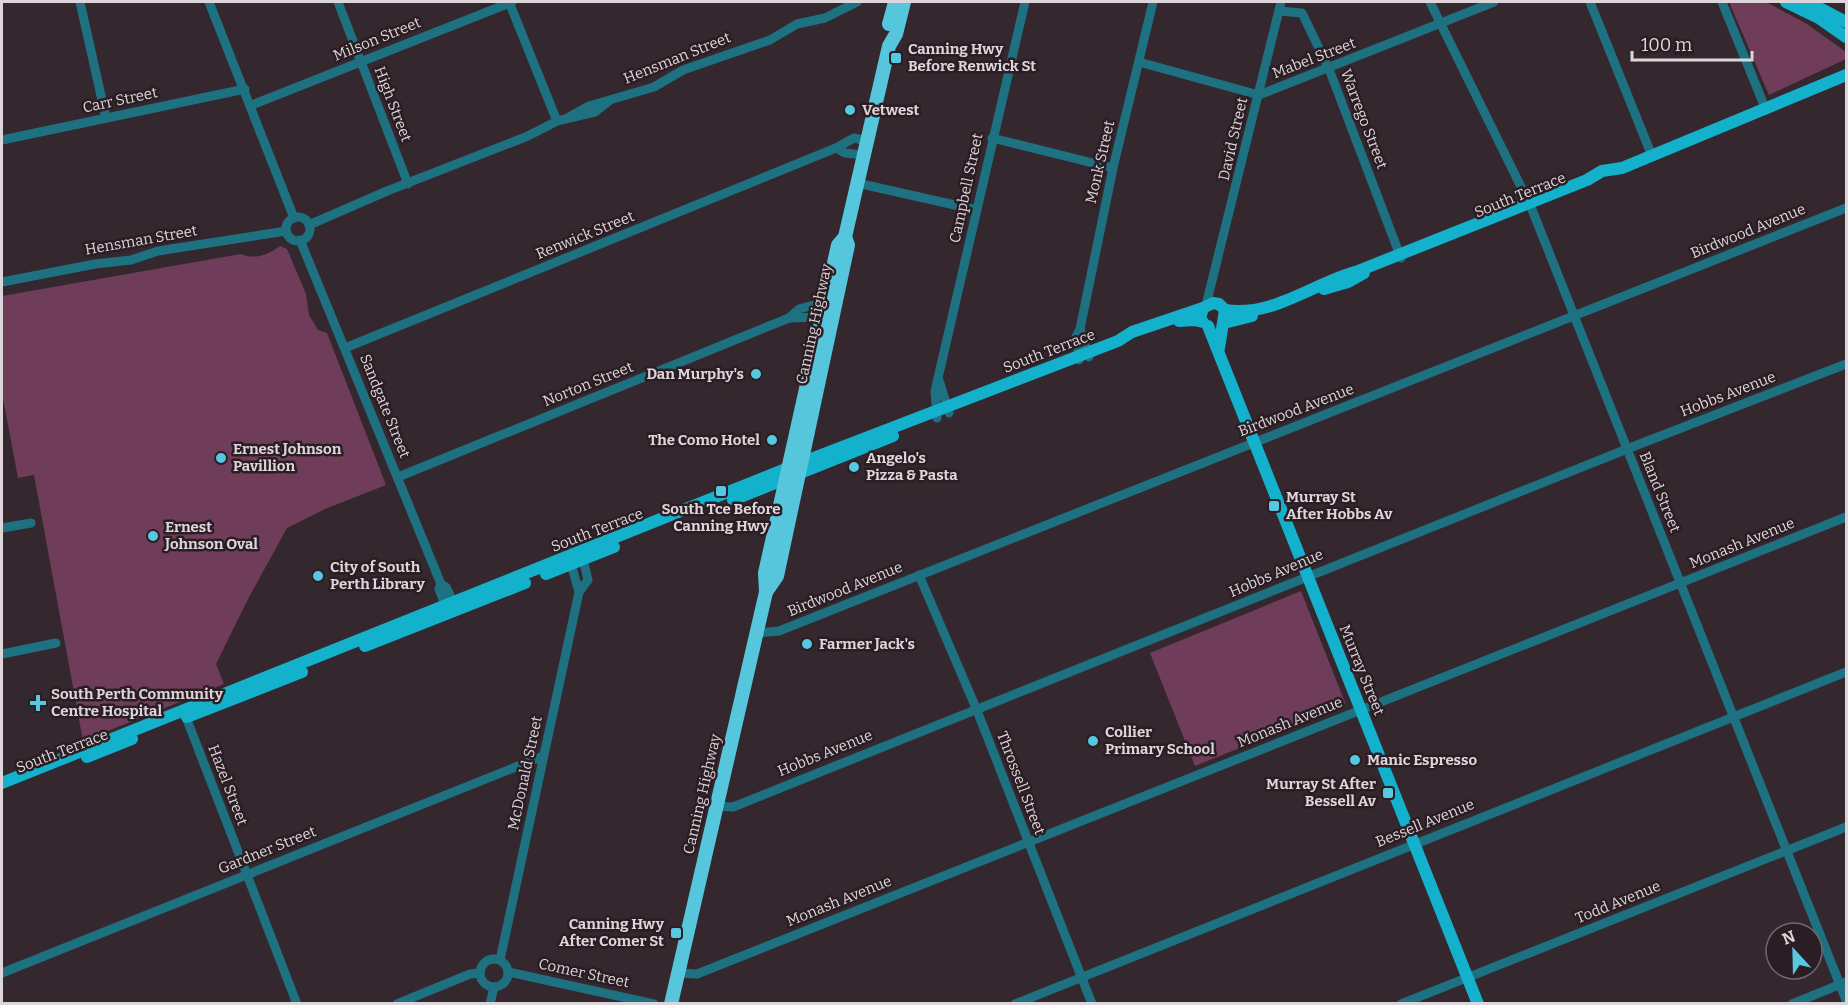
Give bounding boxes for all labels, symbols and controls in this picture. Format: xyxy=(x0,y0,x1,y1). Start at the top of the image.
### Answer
street label: Milson Street xyxy=(331,13,424,65)
scale bar xyxy=(1632,24,1752,62)
street label: Hensman Street xyxy=(621,28,734,88)
street label: Mabel Street xyxy=(1270,34,1359,82)
text: 100 m xyxy=(1641,34,1692,56)
place label: Canning Hwy Before Renwick St xyxy=(908,40,1036,75)
marker: Canning Hwy Before Renwick St xyxy=(889,51,903,65)
street label: High Street xyxy=(370,64,416,145)
street label: Warrego Street xyxy=(1337,67,1391,172)
street label: Carr Street xyxy=(81,83,160,117)
street label: David Street xyxy=(1215,95,1251,182)
place label: Vetwest xyxy=(862,101,920,119)
marker: Vetwest xyxy=(843,103,857,117)
street label: Monk Street xyxy=(1082,118,1118,205)
street label: Campbell Street xyxy=(946,131,987,245)
street label: South Terrace xyxy=(1472,168,1568,222)
street label: Birdwood Avenue xyxy=(1688,200,1808,262)
street label: Renwick Street xyxy=(533,207,637,263)
street label: Hensman Street xyxy=(83,221,199,259)
street label: Canning Highway xyxy=(792,262,836,386)
street label: South Terrace xyxy=(1001,325,1097,377)
street label: Sandgate Street xyxy=(356,351,414,461)
street label: Norton Street xyxy=(540,358,636,410)
place label: Dan Murphy's xyxy=(646,365,744,383)
marker: Dan Murphy's xyxy=(749,367,763,381)
street label: Hobbs Avenue xyxy=(1678,368,1778,420)
street label: Birdwood Avenue xyxy=(1236,380,1356,440)
place label: The Como Hotel xyxy=(648,431,760,449)
marker: The Como Hotel xyxy=(765,433,779,447)
place label: Ernest Johnson Pavillion xyxy=(233,440,342,475)
place label: Angelo's Pizza & Pasta xyxy=(866,449,958,484)
street label: Bland Street xyxy=(1636,449,1685,536)
marker: Ernest Johnson Pavillion xyxy=(214,451,228,465)
marker: Angelo's Pizza & Pasta xyxy=(847,460,861,474)
marker: South Tce Before Canning Hwy xyxy=(714,484,728,498)
place label: Murray St After Hobbs Av xyxy=(1286,488,1393,523)
marker: Murray St After Hobbs Av xyxy=(1267,499,1281,513)
place label: South Tce Before Canning Hwy xyxy=(661,500,781,535)
street label: South Terrace xyxy=(549,504,645,556)
street label: Monash Avenue xyxy=(1687,514,1797,572)
place label: Ernest Johnson Oval xyxy=(164,518,258,553)
marker: Ernest Johnson Oval xyxy=(146,529,160,543)
street label: Hobbs Avenue xyxy=(1226,545,1326,601)
place label: City of South Perth Library xyxy=(330,558,426,593)
street label: Birdwood Avenue xyxy=(785,558,905,620)
marker: City of South Perth Library xyxy=(311,569,325,583)
street label: Murray Street xyxy=(1336,622,1389,719)
place label: Farmer Jack's xyxy=(819,635,915,653)
marker: Farmer Jack's xyxy=(800,637,814,651)
place label: South Perth Community Centre Hospital xyxy=(51,685,224,720)
street label: Monash Avenue xyxy=(1235,693,1345,751)
marker: South Perth Community Centre Hospital xyxy=(29,694,47,712)
street label: McDonald Street xyxy=(504,714,546,832)
place label: Collier Primary School xyxy=(1105,723,1215,758)
street label: South Terrace xyxy=(14,725,110,777)
street label: Hobbs Avenue xyxy=(775,726,875,780)
street label: Throssell Street xyxy=(993,729,1049,838)
street label: Canning Highway xyxy=(679,732,725,856)
marker: Collier Primary School xyxy=(1086,734,1100,748)
street label: Hazel Street xyxy=(204,742,252,828)
place label: Manic Espresso xyxy=(1367,751,1477,769)
marker: Manic Espresso xyxy=(1348,753,1362,767)
place label: Murray St After Bessell Av xyxy=(1266,775,1377,810)
marker: Murray St After Bessell Av xyxy=(1381,786,1395,800)
street label: Bessell Avenue xyxy=(1373,795,1477,851)
street label: Gardner Street xyxy=(215,822,319,878)
street label: Monash Avenue xyxy=(784,872,894,930)
street label: Todd Avenue xyxy=(1573,877,1663,927)
place label: Canning Hwy After Comer St xyxy=(559,915,665,950)
north arrow xyxy=(1764,921,1824,981)
marker: Canning Hwy After Comer St xyxy=(669,926,683,940)
text: N xyxy=(1779,926,1798,949)
street label: Comer Street xyxy=(537,955,632,992)

